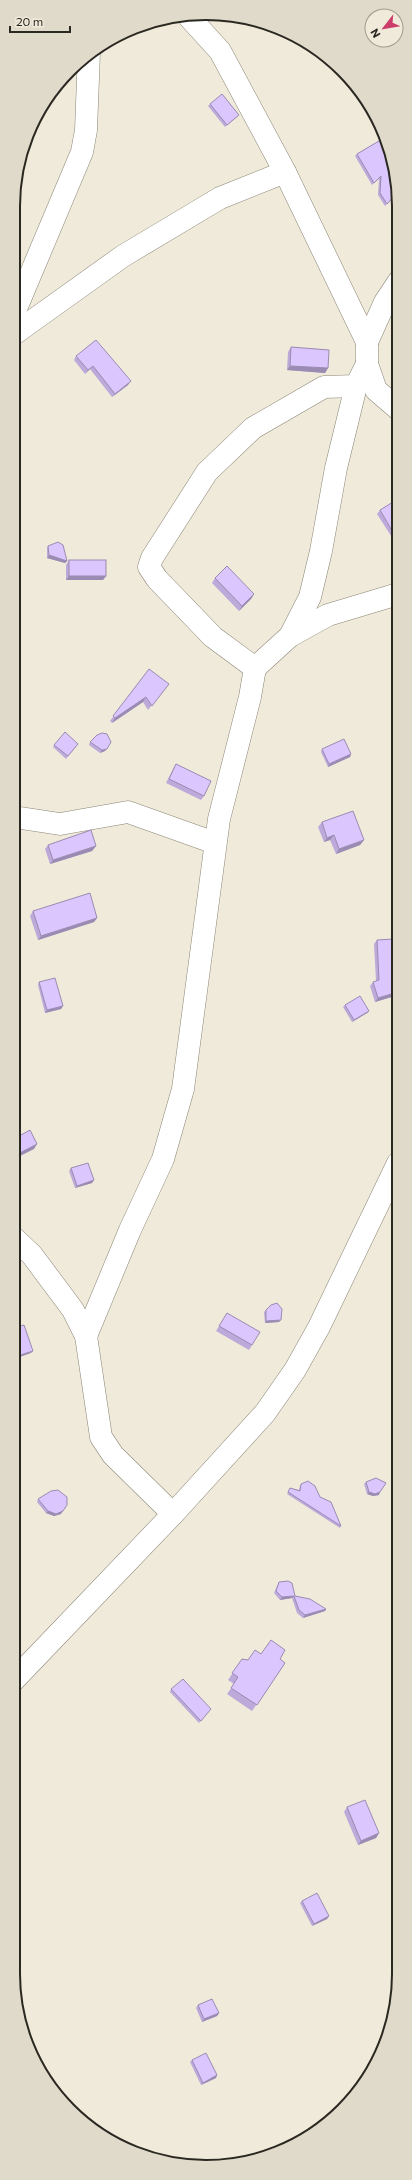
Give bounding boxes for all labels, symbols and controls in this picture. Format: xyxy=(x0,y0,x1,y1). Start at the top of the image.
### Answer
scale bar xyxy=(10,8,70,34)
north arrow xyxy=(364,8,404,48)
text: 20 m xyxy=(16,14,43,28)
text: N xyxy=(367,27,383,40)

